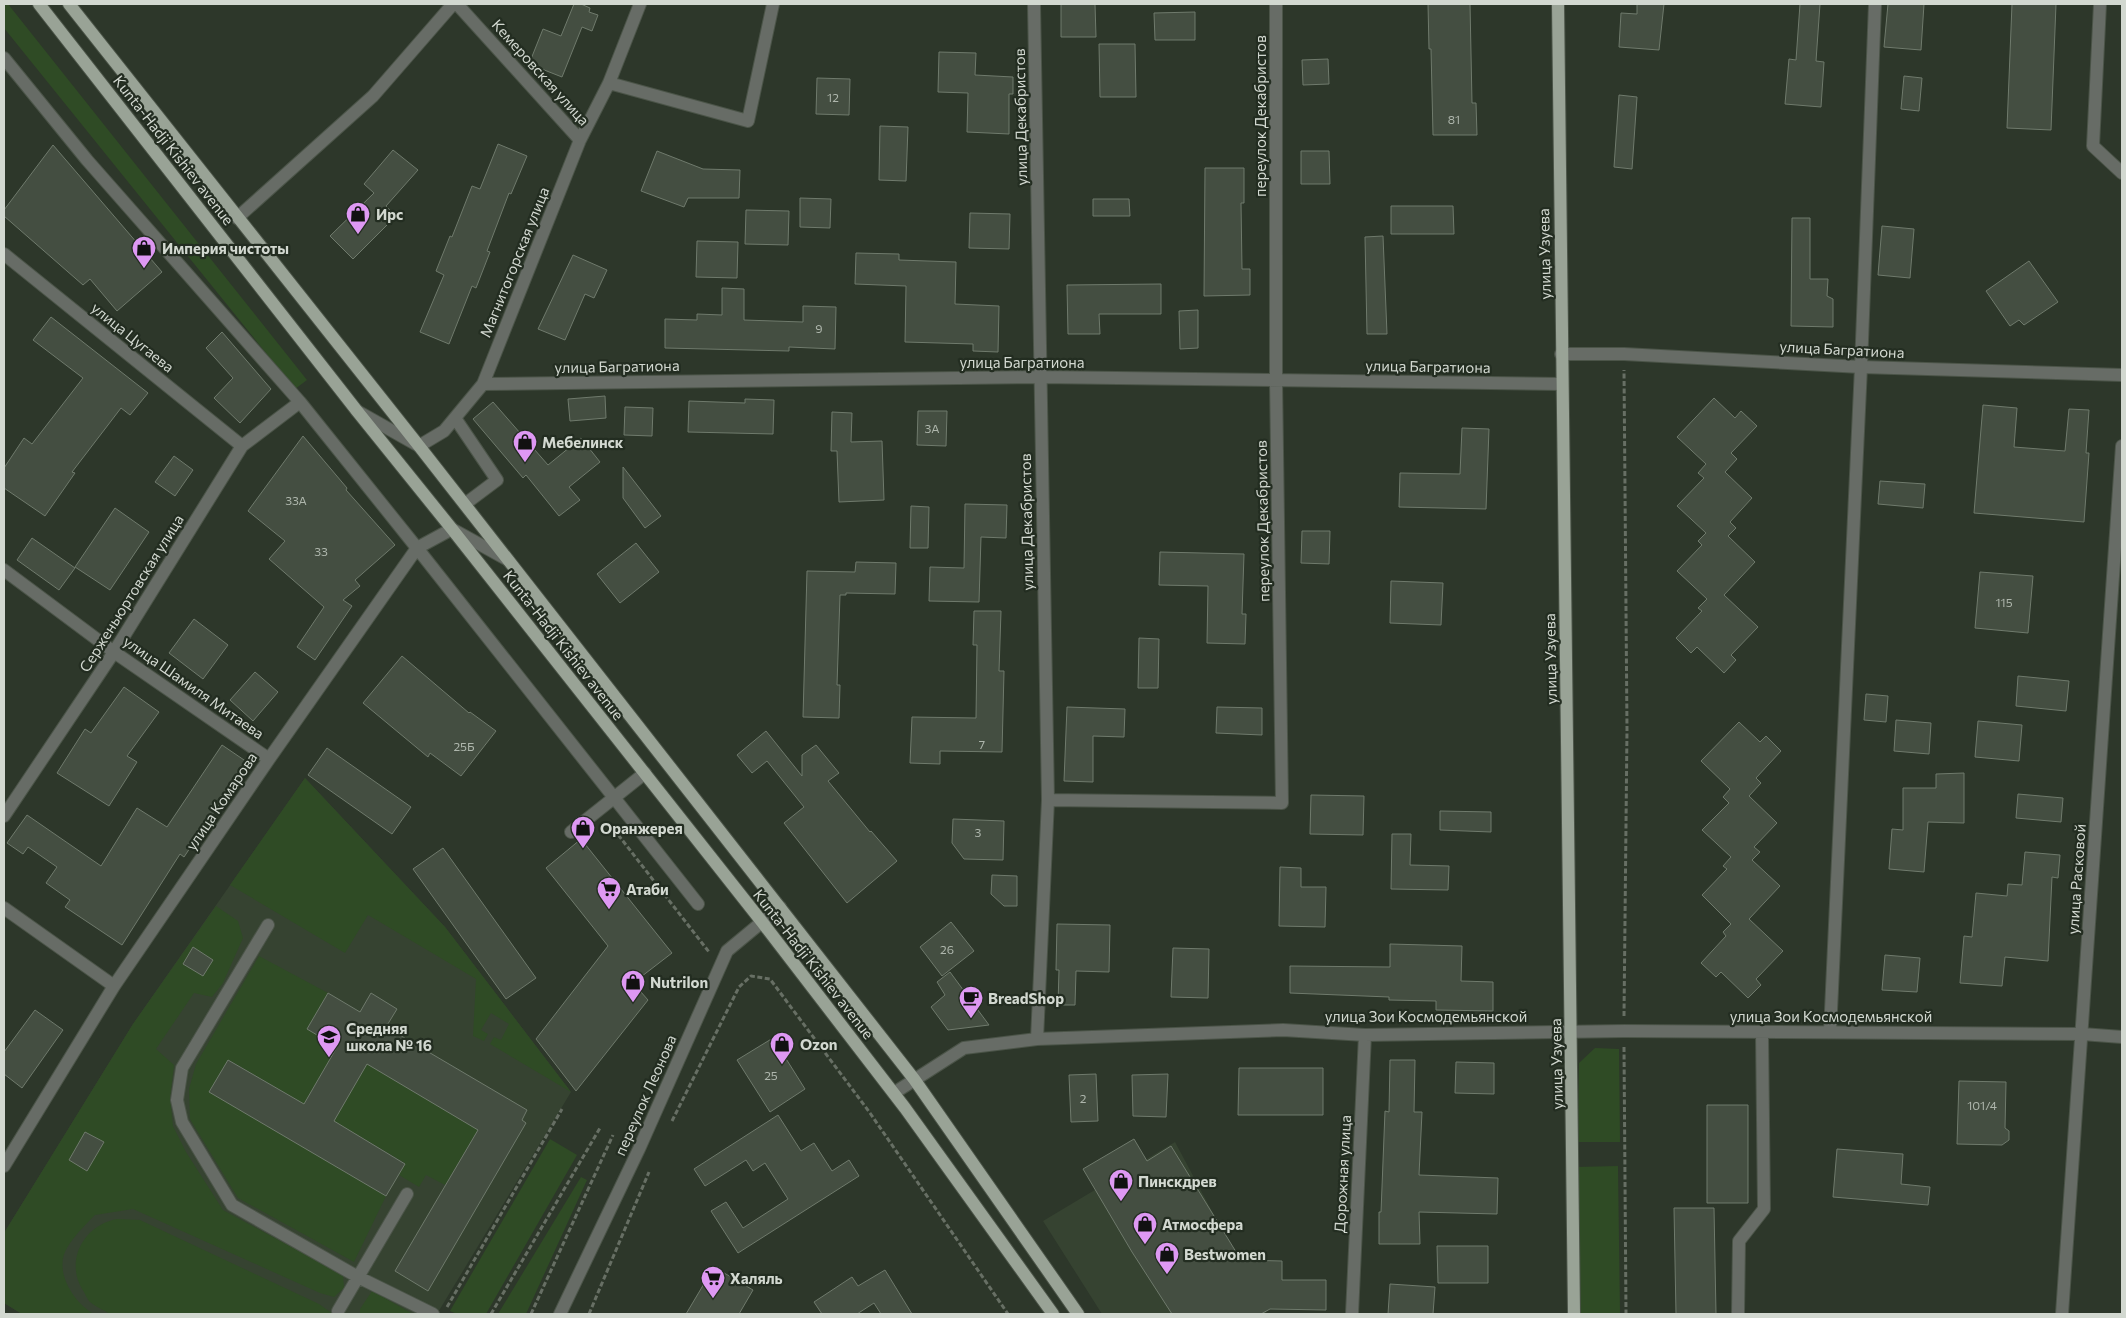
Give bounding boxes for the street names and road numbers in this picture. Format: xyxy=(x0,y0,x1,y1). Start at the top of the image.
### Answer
street label: Кемеровская улица xyxy=(489,15,593,129)
street label: переулок Декабристов xyxy=(1251,35,1269,197)
street label: улица Декабристов xyxy=(1010,48,1030,186)
street label: Kunta-Hadji Kishiev avenue xyxy=(110,72,238,228)
street label: Магнитогорская улица xyxy=(476,184,552,340)
street label: улица Узуева xyxy=(1534,208,1554,300)
street label: улица Цугаева xyxy=(88,298,178,376)
street label: улица Багратиона xyxy=(1779,337,1905,361)
street label: улица Багратиона xyxy=(959,353,1085,371)
street label: улица Багратиона xyxy=(554,356,680,376)
street label: улица Багратиона xyxy=(1365,356,1491,376)
street label: переулок Декабристов xyxy=(1252,440,1272,602)
street label: улица Декабристов xyxy=(1016,453,1036,591)
street label: Серженьюртовская улица xyxy=(75,511,187,675)
street label: Kunta-Hadji Kishiev avenue xyxy=(500,567,628,723)
street label: улица Узуева xyxy=(1540,613,1560,705)
street label: улица Шамиля Митаева xyxy=(120,632,268,742)
street label: улица Комарова xyxy=(182,749,260,853)
street label: улица Расковой xyxy=(2063,823,2089,935)
street label: Kunta-Hadji Kishiev avenue xyxy=(750,886,878,1042)
street label: улица Зои Космодемьянской xyxy=(1325,1007,1527,1025)
street label: улица Зои Космодемьянской xyxy=(1730,1007,1932,1025)
street label: улица Узуева xyxy=(1546,1018,1566,1110)
street label: переулок Леонова xyxy=(610,1032,680,1158)
street label: Дорожная улица xyxy=(1330,1115,1354,1233)

